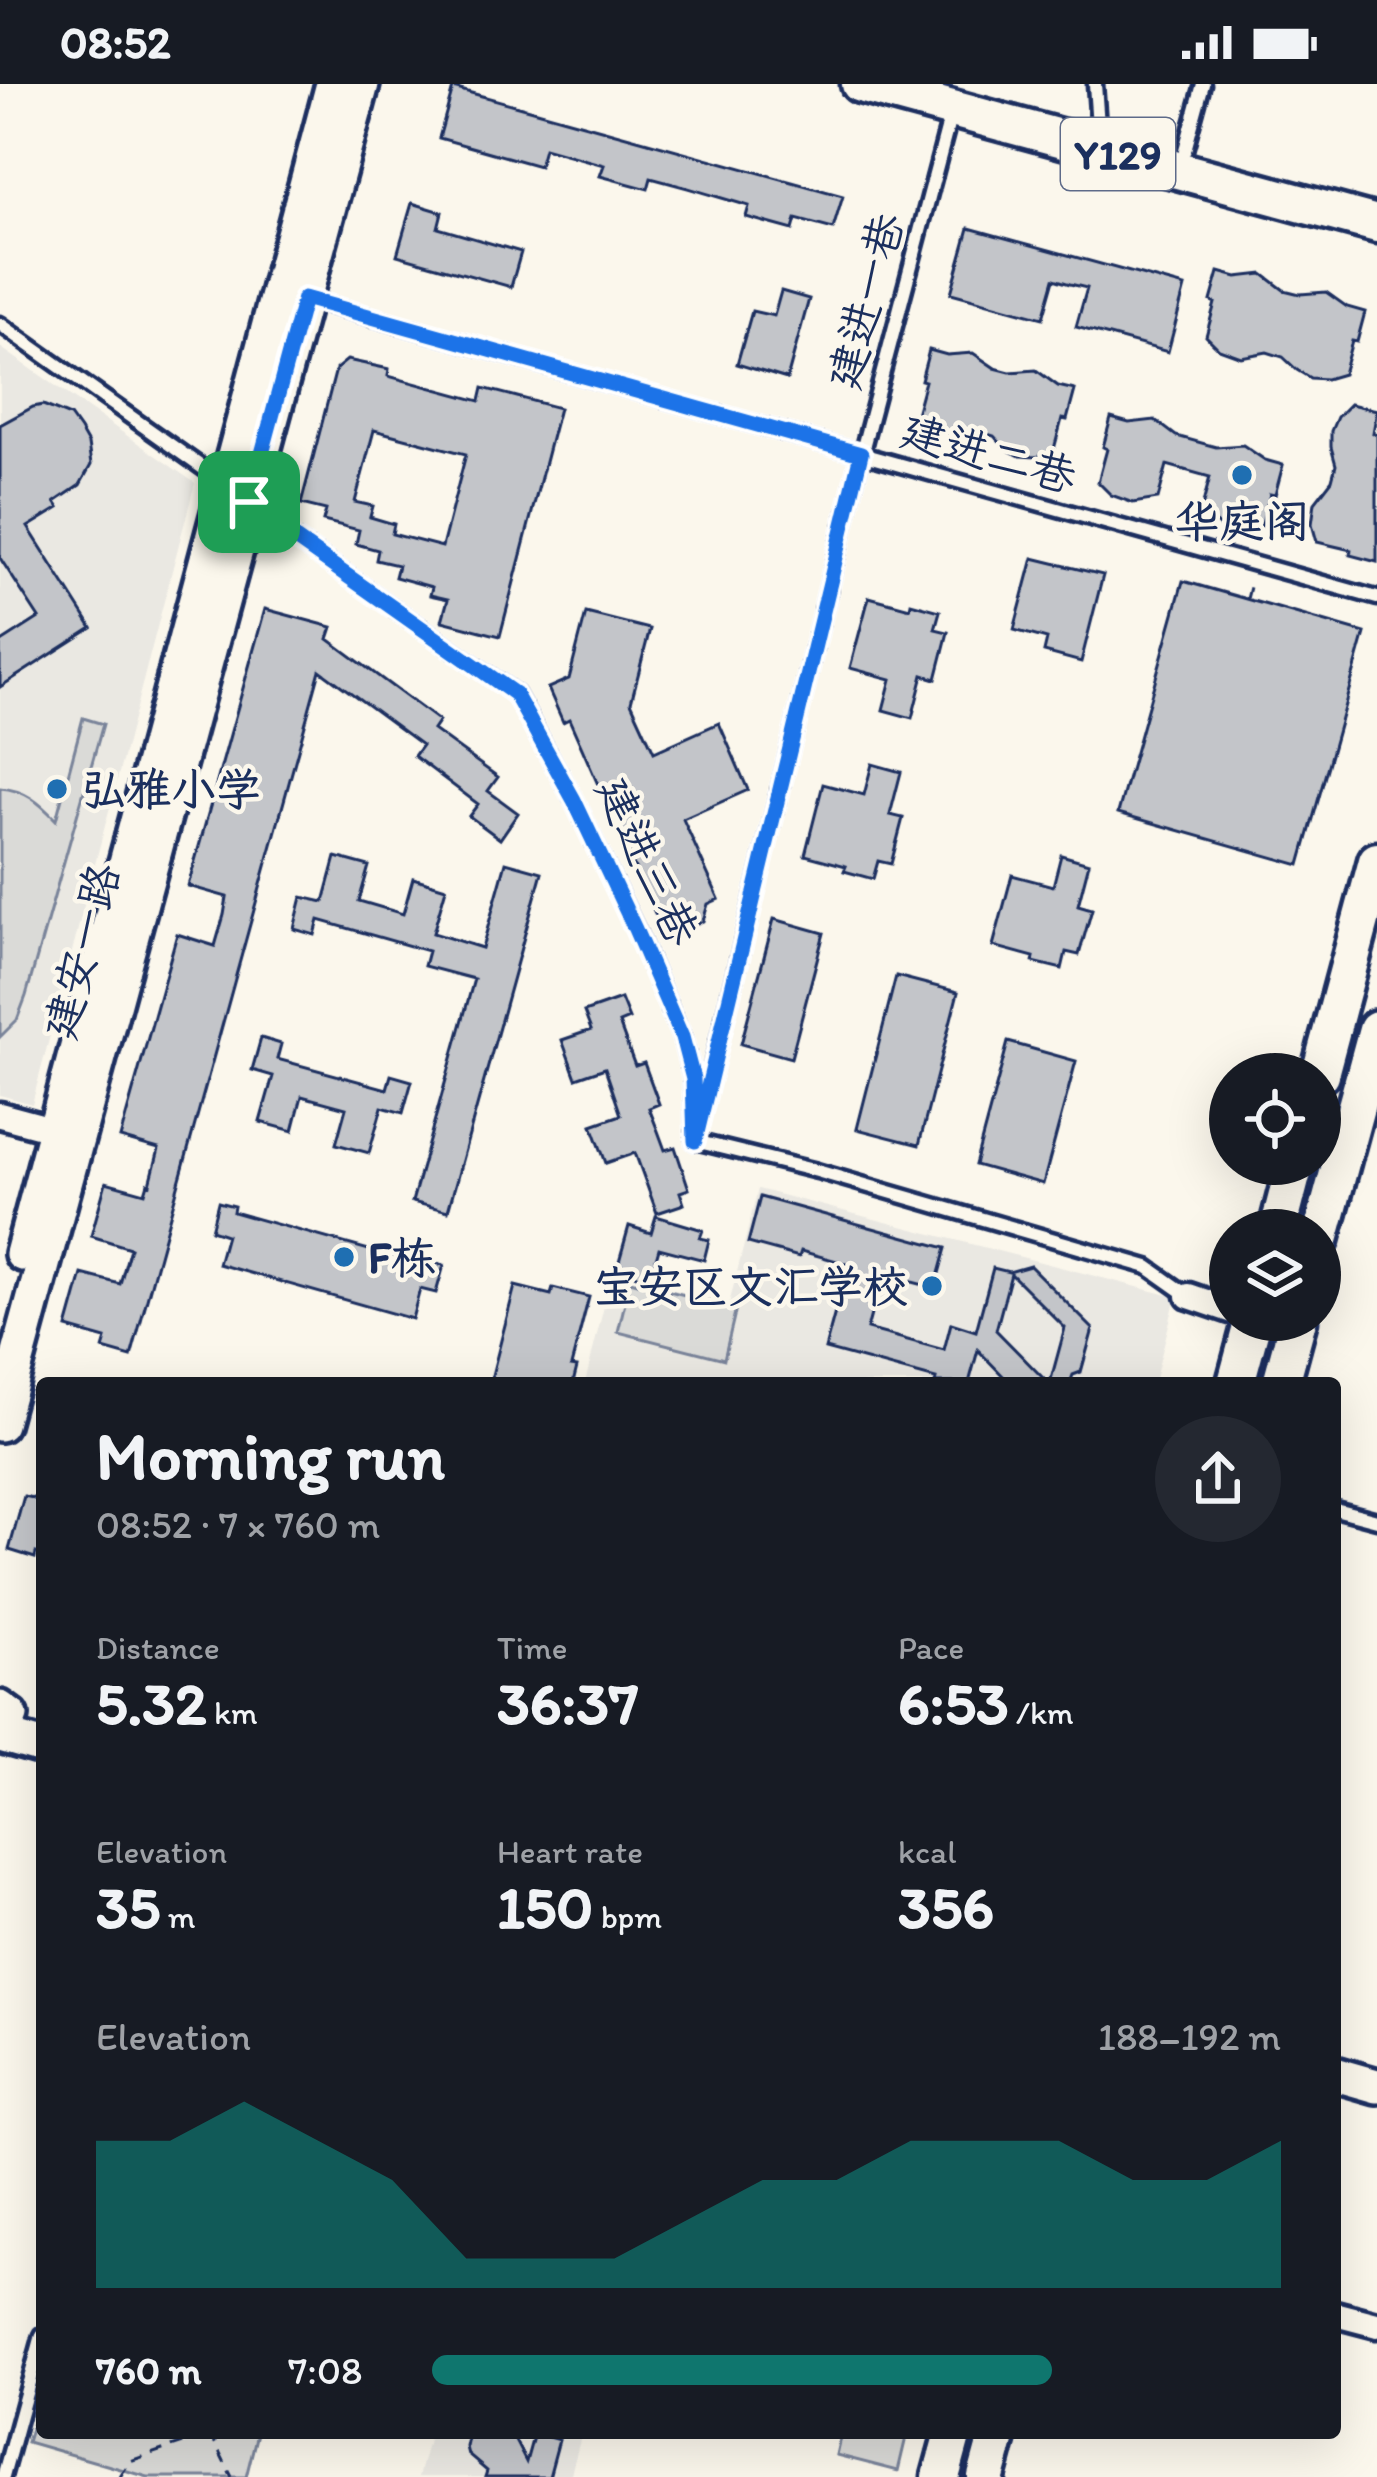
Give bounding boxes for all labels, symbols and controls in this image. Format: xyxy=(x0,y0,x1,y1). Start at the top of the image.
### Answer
text: 08:52 xyxy=(60,15,171,69)
road number: Y129 xyxy=(1061,118,1175,190)
street label: 建进一巷 xyxy=(816,207,914,395)
street label: 建进二巷 xyxy=(895,402,1083,504)
pin xyxy=(198,451,300,553)
marker: 华庭阁 xyxy=(1229,462,1255,488)
icon: arrive xyxy=(216,469,282,535)
place label: 华庭阁 xyxy=(1174,494,1310,548)
place label: 弘雅小学 xyxy=(81,762,261,816)
street label: 建进三巷 xyxy=(585,768,711,954)
marker: 弘雅小学 xyxy=(44,776,70,802)
street label: 建安一路 xyxy=(32,857,130,1045)
map controls xyxy=(1209,1053,1341,1341)
button: locate xyxy=(1209,1053,1341,1185)
button: layers xyxy=(1209,1209,1341,1341)
place label: F栋 xyxy=(368,1230,436,1284)
marker: F栋 xyxy=(331,1244,357,1270)
place label: 宝安区文汇学校 xyxy=(593,1259,908,1313)
marker: 宝安区文汇学校 xyxy=(919,1273,945,1299)
text: Morning run xyxy=(96,1416,445,1496)
button: share xyxy=(1155,1416,1281,1542)
text: 08:52 · 7 × 760 m xyxy=(96,1501,380,1548)
text: Distance xyxy=(96,1628,220,1667)
text: Time xyxy=(497,1628,567,1667)
text: Pace xyxy=(898,1628,964,1667)
text: 5.32 xyxy=(96,1667,207,1739)
text: 36:37 xyxy=(497,1667,639,1739)
text: 6:53 xyxy=(898,1667,1009,1739)
text: km xyxy=(207,1693,258,1732)
text: /km xyxy=(1009,1693,1074,1732)
text: Elevation xyxy=(96,1832,227,1871)
text: Heart rate xyxy=(497,1832,643,1871)
text: kcal xyxy=(898,1832,957,1871)
text: 35 xyxy=(96,1871,160,1943)
text: 150 xyxy=(497,1871,593,1943)
text: 356 xyxy=(898,1871,994,1943)
text: m xyxy=(160,1897,195,1936)
text: bpm xyxy=(593,1897,662,1936)
text: Elevation xyxy=(96,2013,251,2060)
text: 188–192 m xyxy=(1098,2013,1281,2060)
text: 760 m xyxy=(96,2347,202,2394)
text: 7:08 xyxy=(288,2347,362,2394)

